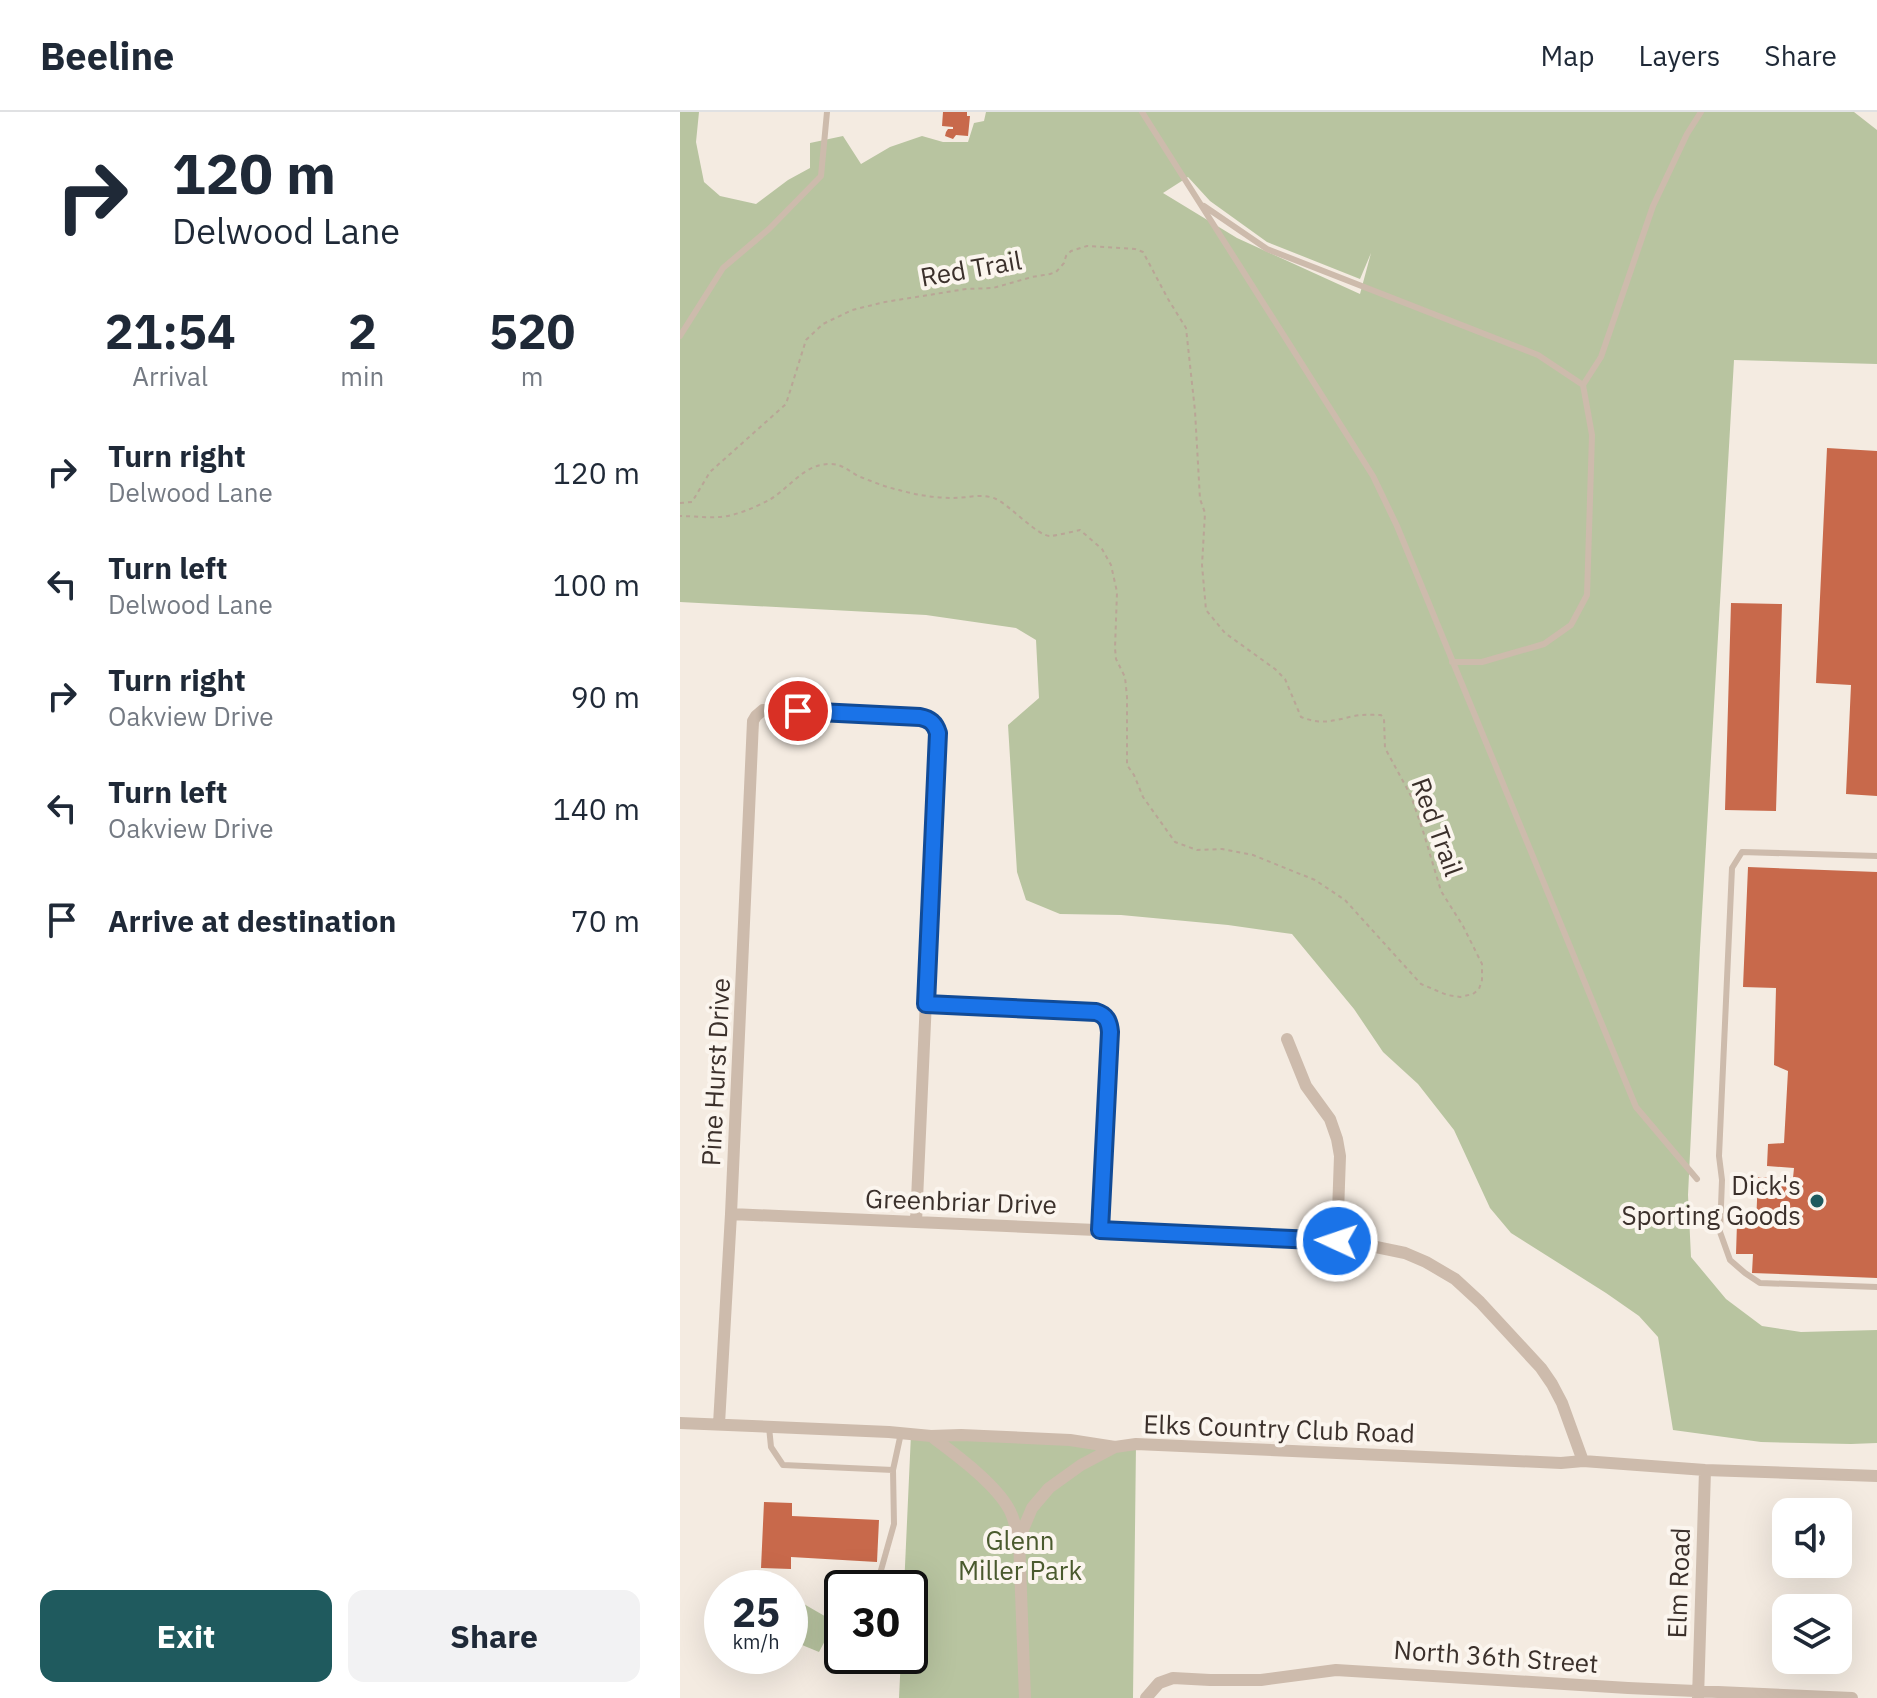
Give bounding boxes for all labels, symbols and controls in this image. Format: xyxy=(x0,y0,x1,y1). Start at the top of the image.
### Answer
text: Beeline xyxy=(40,31,174,80)
text: Map xyxy=(1540,37,1594,74)
text: Layers xyxy=(1638,37,1720,74)
text: Share xyxy=(1764,37,1837,74)
text: 120 m xyxy=(172,137,336,209)
icon: right xyxy=(40,144,144,248)
text: Delwood Lane xyxy=(172,207,400,254)
street label: Red Trail xyxy=(917,242,1024,294)
text: 21:54 xyxy=(105,300,236,362)
text: 2 xyxy=(348,300,377,362)
text: 520 xyxy=(489,300,575,362)
text: Arrival xyxy=(132,359,208,393)
text: min xyxy=(340,359,384,393)
text: m xyxy=(521,359,543,393)
text: Turn right xyxy=(108,436,246,475)
icon: right xyxy=(40,450,84,494)
text: 120 m xyxy=(553,453,640,492)
text: Delwood Lane xyxy=(108,475,273,509)
text: Turn left xyxy=(108,548,227,587)
icon: left xyxy=(40,562,84,606)
text: 100 m xyxy=(553,565,640,604)
text: Delwood Lane xyxy=(108,587,273,621)
text: Turn right xyxy=(108,660,246,699)
icon: right xyxy=(40,674,84,718)
text: 90 m xyxy=(571,677,640,716)
pin xyxy=(764,677,832,745)
icon: arrive xyxy=(776,689,820,733)
text: Oakview Drive xyxy=(108,699,274,733)
text: Turn left xyxy=(108,772,227,811)
street label: Red Trail xyxy=(1404,773,1471,881)
icon: left xyxy=(40,786,84,830)
text: 140 m xyxy=(553,789,640,828)
text: Oakview Drive xyxy=(108,811,274,845)
icon: arrive xyxy=(40,898,84,942)
text: Arrive at destination xyxy=(108,901,396,940)
text: 70 m xyxy=(571,901,640,940)
street label: Pine Hurst Drive xyxy=(693,977,737,1167)
place label: Dick's Sporting Goods xyxy=(1621,1168,1801,1232)
street label: Greenbriar Drive xyxy=(865,1181,1057,1221)
marker: Dick's Sporting Goods xyxy=(1808,1192,1826,1210)
position arrow xyxy=(1295,1199,1379,1283)
street label: Elks Country Club Road xyxy=(1143,1406,1415,1450)
map controls xyxy=(1772,1498,1852,1674)
button: sound xyxy=(1772,1498,1852,1578)
park label: Glenn Miller Park xyxy=(958,1523,1082,1587)
street label: Elm Road xyxy=(1659,1527,1697,1639)
speed limit sign: 30 xyxy=(824,1570,928,1674)
text: 25 xyxy=(732,1586,780,1638)
button: Exit xyxy=(40,1590,332,1682)
button: Share xyxy=(348,1590,640,1682)
button: layers xyxy=(1772,1594,1852,1674)
text: km/h xyxy=(732,1628,780,1655)
street label: North 36th Street xyxy=(1393,1632,1600,1680)

